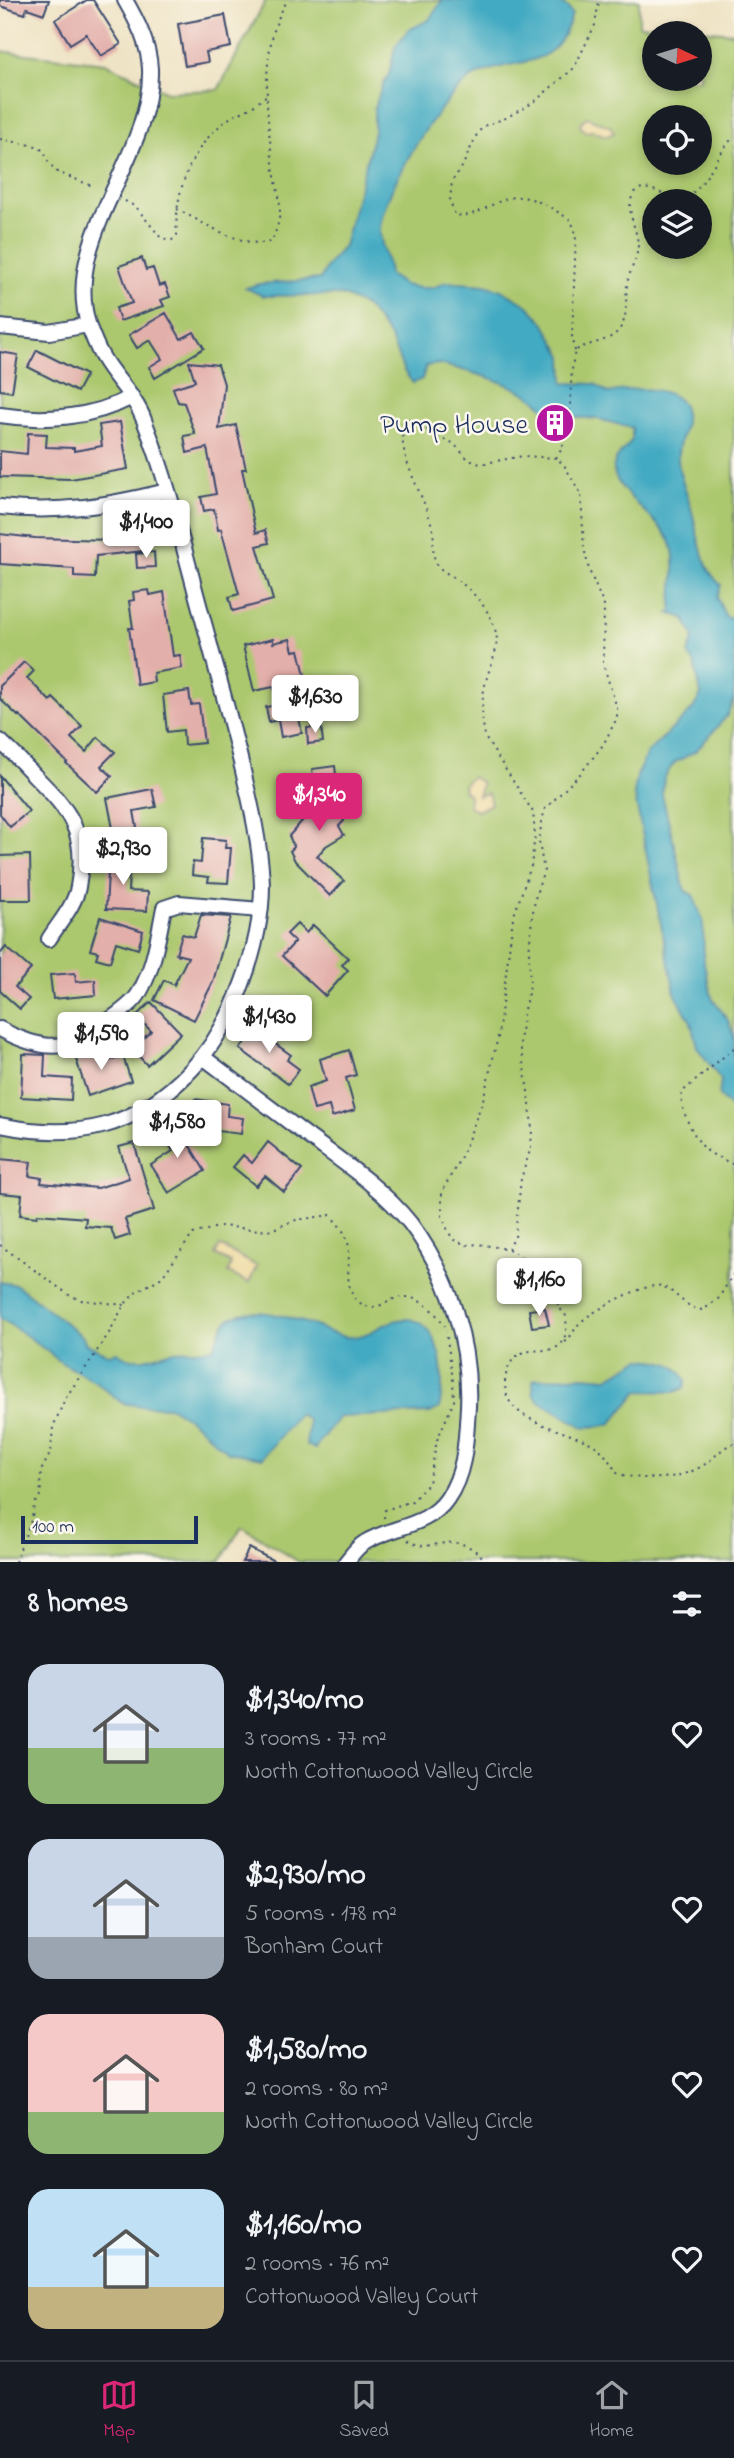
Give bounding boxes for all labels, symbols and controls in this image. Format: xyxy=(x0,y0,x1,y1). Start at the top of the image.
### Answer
north arrow xyxy=(642,21,712,91)
map controls xyxy=(642,21,712,259)
button: locate xyxy=(642,105,712,175)
button: layers xyxy=(642,189,712,259)
building icon: Pump House xyxy=(534,402,576,444)
place label: Pump House xyxy=(380,406,528,447)
pin: $1,400 xyxy=(89,500,203,560)
text: $1,400 xyxy=(119,506,173,539)
pin: $1,630 xyxy=(258,676,372,735)
text: $1,630 xyxy=(288,681,342,714)
pin: $1,340 xyxy=(262,774,376,833)
text: $1,340 xyxy=(292,779,346,812)
pin: $2,930 xyxy=(66,828,180,887)
text: $2,930 xyxy=(95,833,151,866)
pin: $1,430 xyxy=(212,996,326,1055)
text: $1,430 xyxy=(242,1001,296,1034)
pin: $1,590 xyxy=(44,1012,158,1072)
text: $1,590 xyxy=(73,1018,129,1051)
pin: $1,580 xyxy=(120,1100,234,1160)
text: $1,580 xyxy=(149,1106,205,1139)
pin: $1,160 xyxy=(482,1258,596,1318)
text: $1,160 xyxy=(513,1264,565,1297)
scale bar xyxy=(21,1513,198,1545)
text: 100 m xyxy=(32,1514,74,1541)
text: 8 homes xyxy=(28,1582,129,1626)
icon: filters xyxy=(668,1585,706,1623)
text: $1,340/mo xyxy=(245,1679,364,1723)
icon: home xyxy=(84,1692,168,1776)
icon: heart xyxy=(668,1715,706,1753)
text: 3 rooms · 77 m² xyxy=(245,1723,387,1756)
text: North Cottonwood Valley Circle xyxy=(245,1756,533,1789)
text: $2,930/mo xyxy=(245,1854,366,1898)
icon: home xyxy=(84,1867,168,1951)
icon: heart xyxy=(668,1890,706,1928)
text: 5 rooms · 178 m² xyxy=(245,1898,397,1931)
text: Bonham Court xyxy=(245,1931,383,1964)
text: $1,580/mo xyxy=(245,2029,367,2073)
icon: home xyxy=(84,2042,168,2126)
icon: heart xyxy=(668,2065,706,2103)
text: 2 rooms · 80 m² xyxy=(245,2073,388,2106)
text: North Cottonwood Valley Circle xyxy=(245,2106,533,2139)
text: $1,160/mo xyxy=(245,2204,362,2248)
icon: home xyxy=(84,2217,168,2301)
icon: heart xyxy=(668,2240,706,2278)
text: 2 rooms · 76 m² xyxy=(245,2248,389,2281)
text: Cottonwood Valley Court xyxy=(245,2281,478,2314)
tab: Map xyxy=(100,2376,138,2445)
tab: Saved xyxy=(339,2376,389,2445)
tab: Home xyxy=(589,2376,634,2445)

